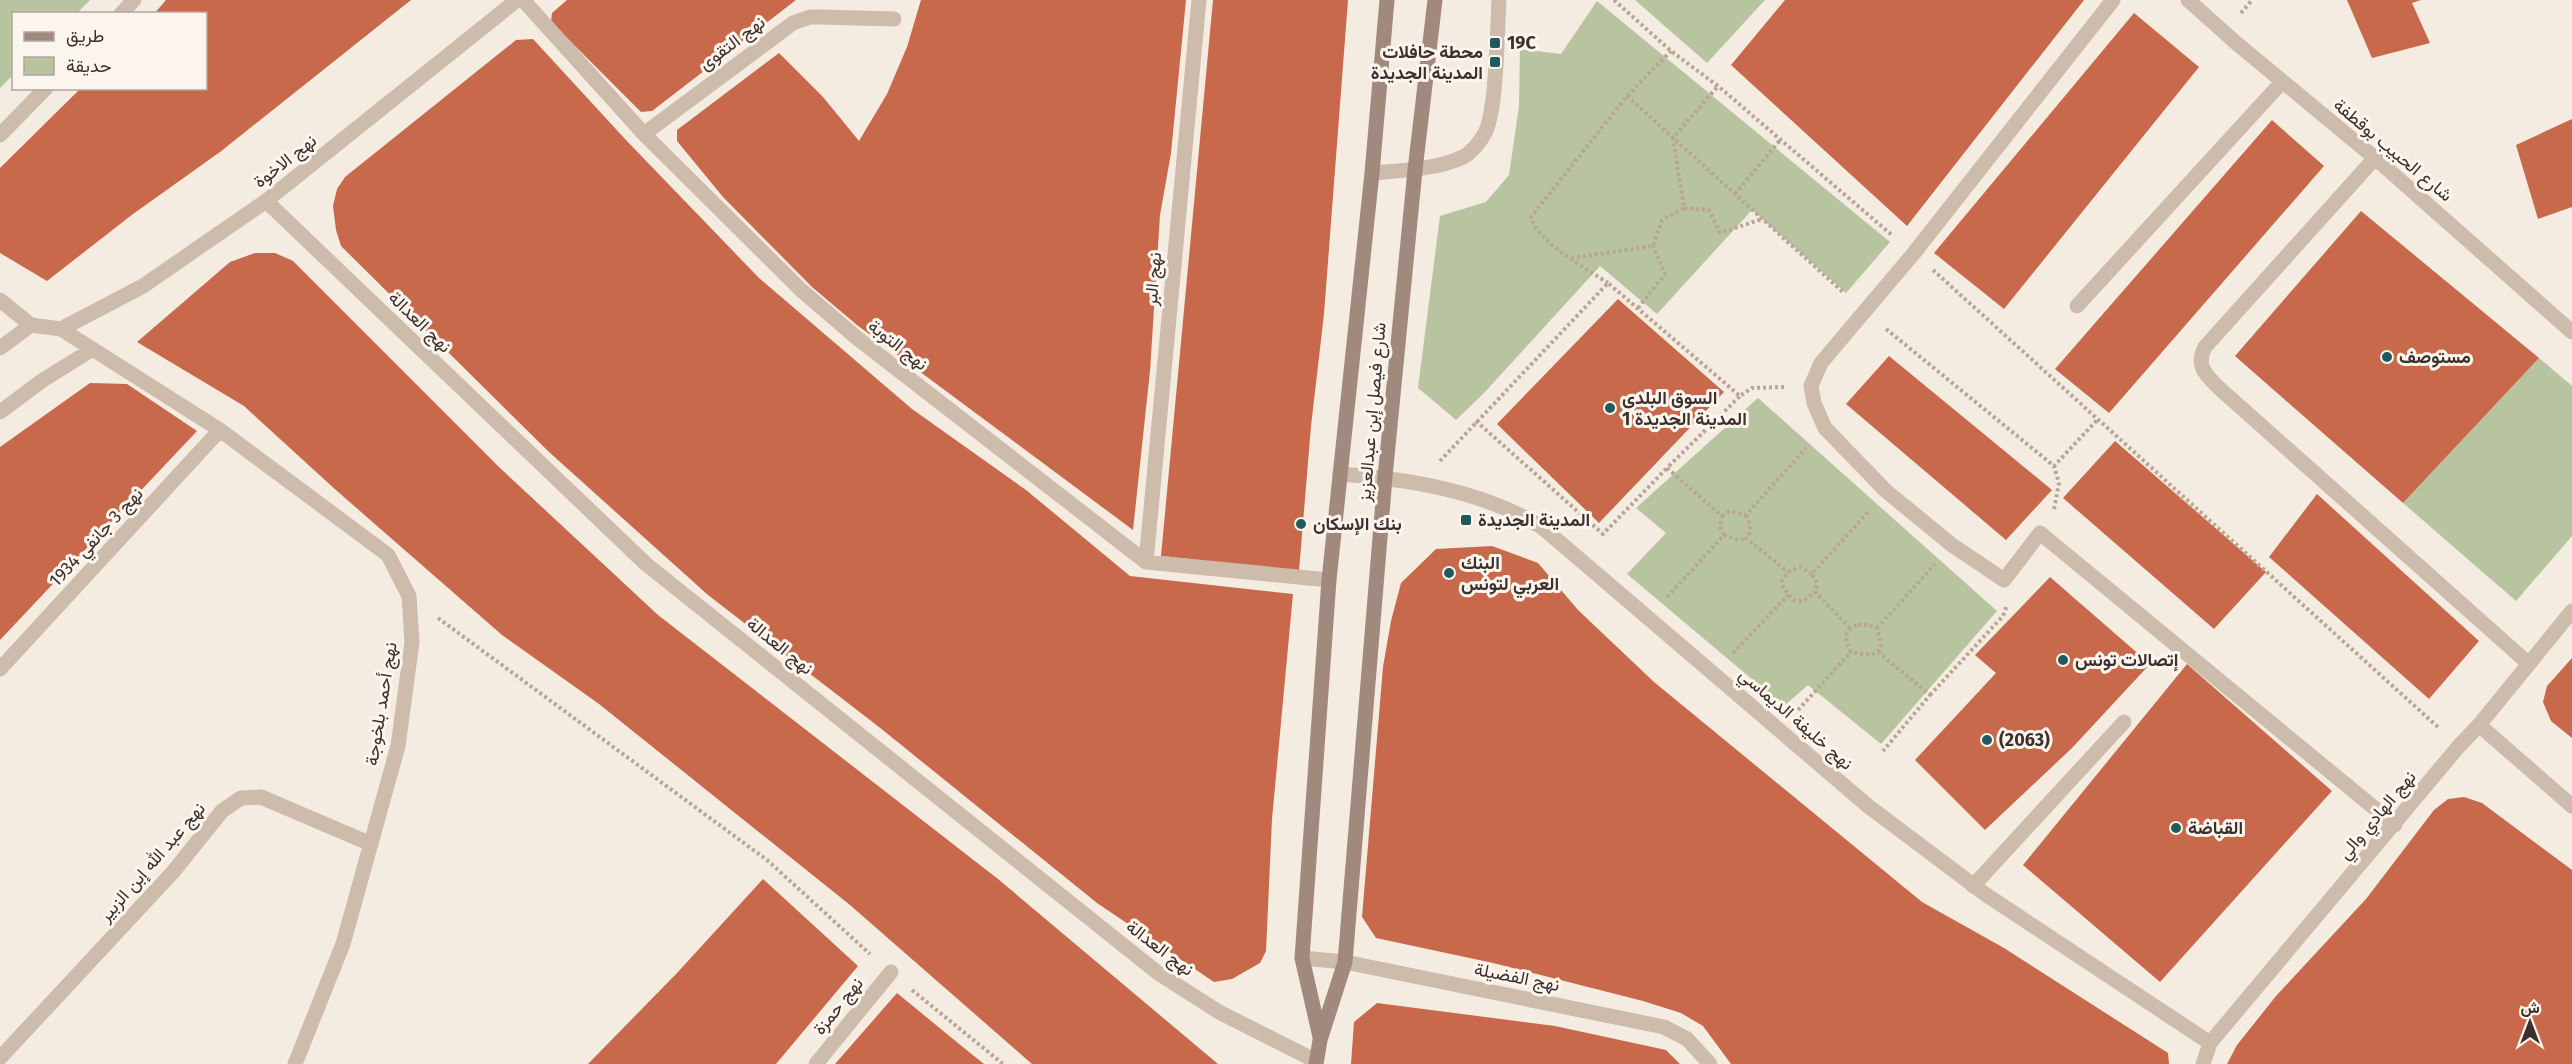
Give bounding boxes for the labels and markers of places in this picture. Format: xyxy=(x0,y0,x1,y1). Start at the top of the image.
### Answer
place label: 19C xyxy=(1507,32,1536,54)
marker: 19C xyxy=(1488,36,1502,50)
place label: محطة حافلات المدينة الجديدة xyxy=(1371,41,1483,84)
marker: محطة حافلات المدينة الجديدة xyxy=(1488,55,1502,69)
place label: مستوصف xyxy=(2399,346,2471,368)
marker: مستوصف xyxy=(2380,350,2394,364)
place label: السوق البلدي المدينة الجديدة 1 xyxy=(1622,387,1747,430)
marker: السوق البلدي المدينة الجديدة 1 xyxy=(1603,401,1617,415)
place label: المدينة الجديدة xyxy=(1478,509,1590,531)
place label: بنك الإسكان xyxy=(1313,513,1402,536)
marker: المدينة الجديدة xyxy=(1459,513,1473,527)
marker: بنك الإسكان xyxy=(1294,517,1308,531)
place label: البنك العربي لتونس xyxy=(1461,552,1559,599)
marker: البنك العربي لتونس xyxy=(1442,566,1456,580)
place label: إتصالات تونس xyxy=(2075,649,2178,672)
marker: إتصالات تونس xyxy=(2056,653,2070,667)
place label: (2063) xyxy=(1999,729,2050,751)
marker: (2063) xyxy=(1980,733,1994,747)
place label: القباضة xyxy=(2188,817,2243,839)
marker: القباضة xyxy=(2169,821,2183,835)

